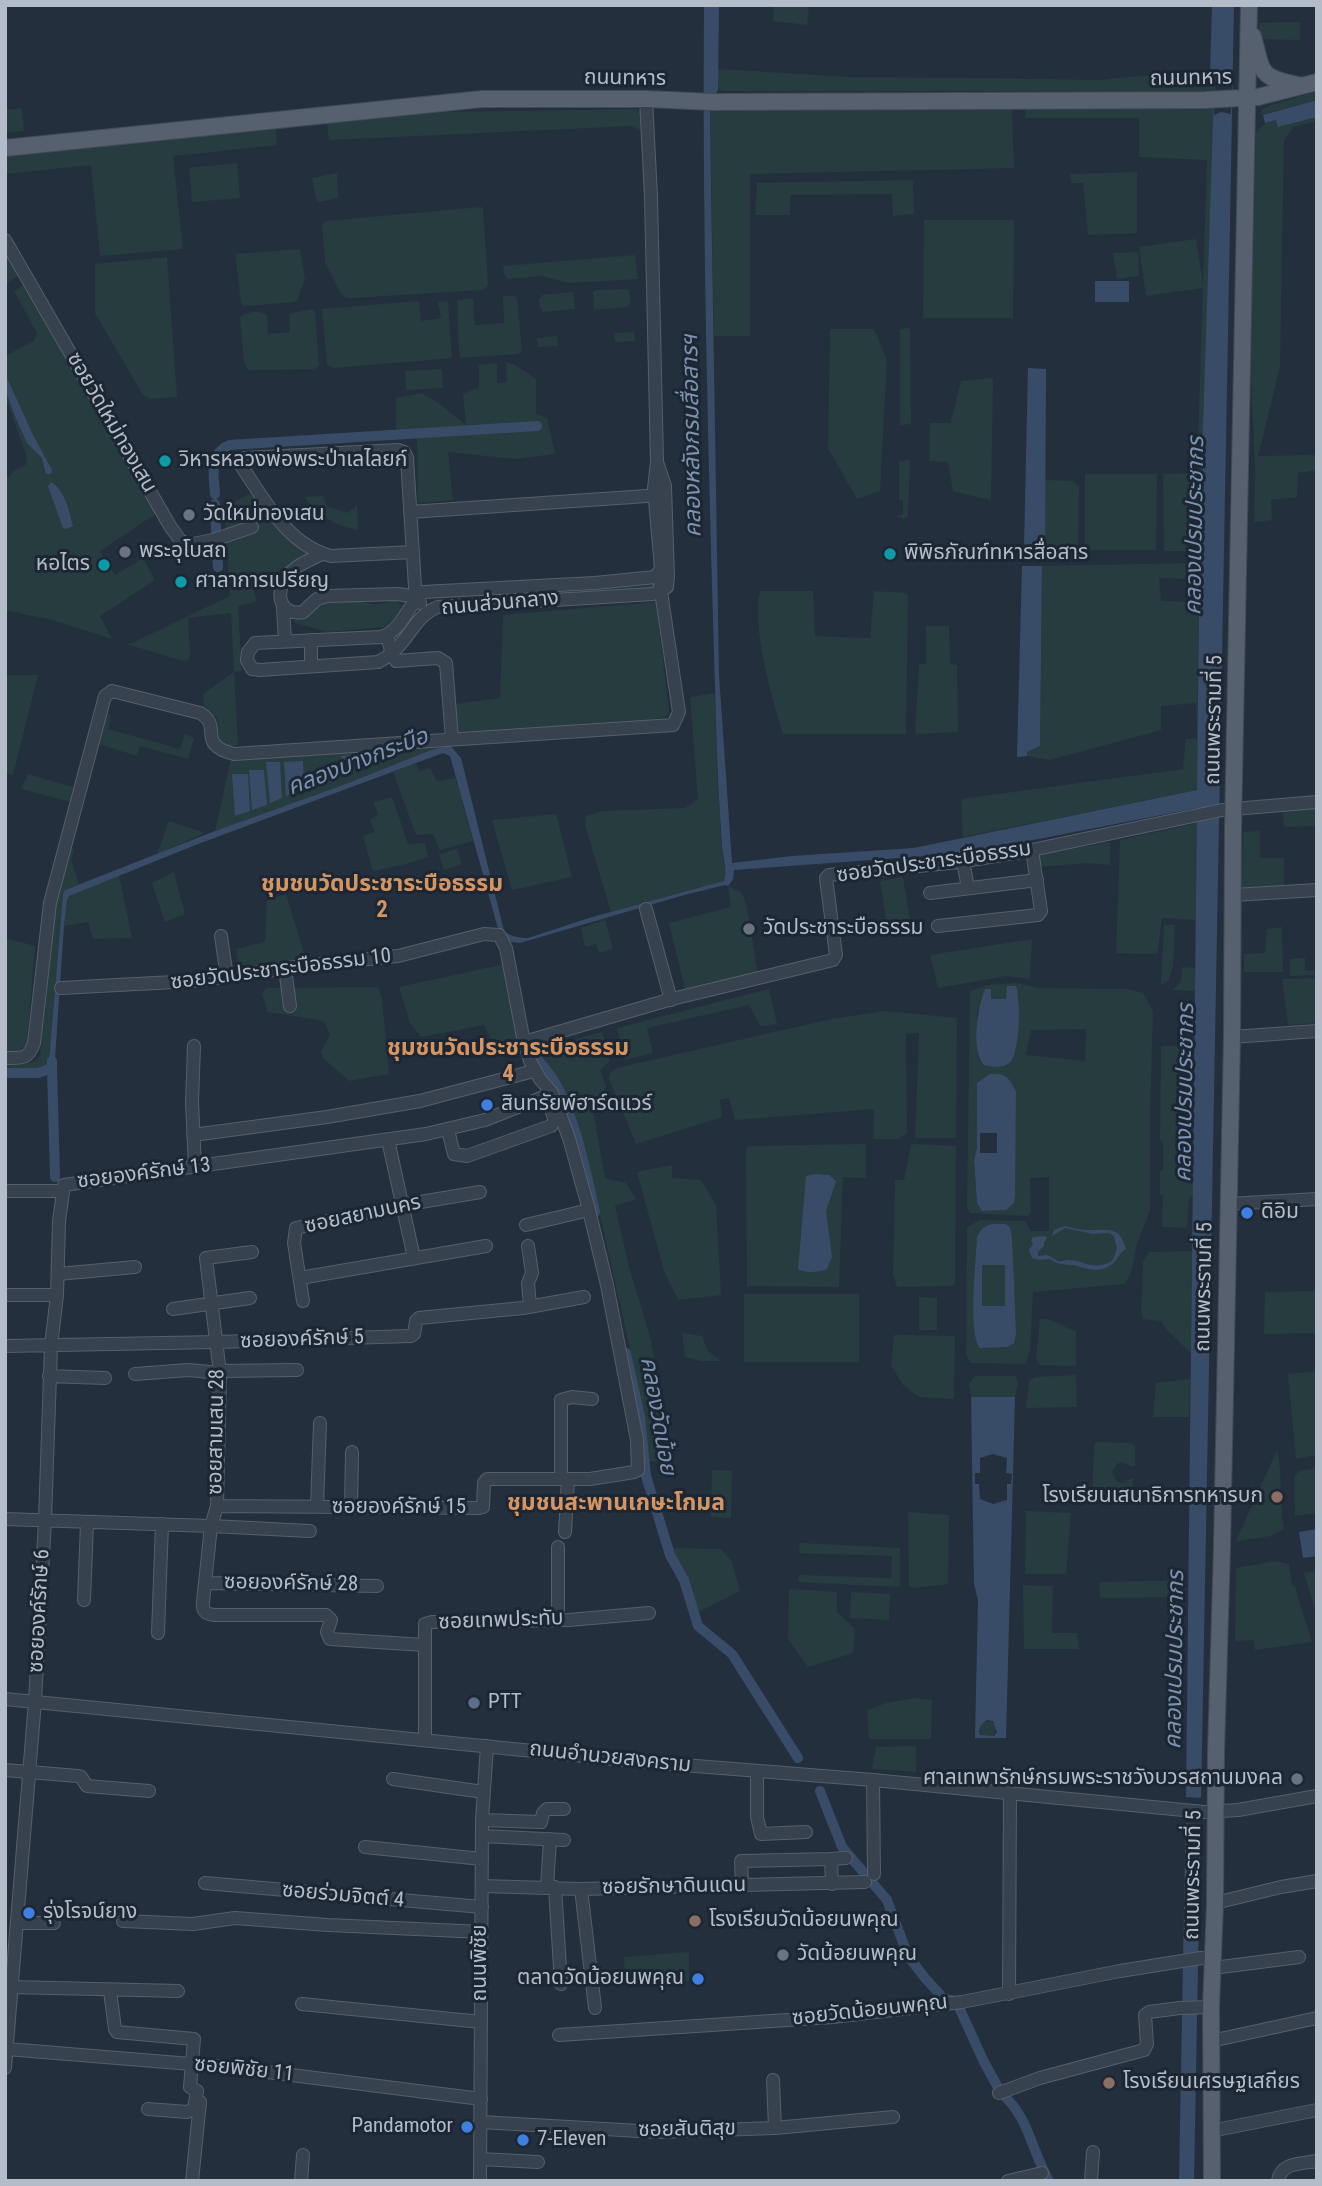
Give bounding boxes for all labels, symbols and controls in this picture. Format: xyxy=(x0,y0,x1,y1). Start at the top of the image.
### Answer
street label: ถนนทหาร xyxy=(584,66,666,92)
street label: ถนนทหาร xyxy=(1150,66,1232,92)
water label: คลองหลังกรมสื่อสารฯ xyxy=(677,334,709,538)
street label: ซอยวัดใหม่ทองเสน xyxy=(61,348,161,498)
water label: คลองเปรมประชากร xyxy=(1181,437,1211,615)
place label: วิหารหลวงพ่อพระป่าเลไลยก์ xyxy=(179,448,407,474)
marker: วิหารหลวงพ่อพระป่าเลไลยก์ xyxy=(157,453,173,469)
place label: วัดใหม่ทองเสน xyxy=(203,502,325,528)
marker: วัดใหม่ทองเสน xyxy=(181,507,197,523)
place label: พระอุโบสถ xyxy=(139,539,227,565)
place label: พิพิธภัณฑ์ทหารสื่อสาร xyxy=(904,541,1088,567)
marker: พระอุโบสถ xyxy=(117,544,133,560)
marker: พิพิธภัณฑ์ทหารสื่อสาร xyxy=(882,546,898,562)
place label: หอไตร xyxy=(36,552,90,578)
marker: หอไตร xyxy=(96,557,112,573)
place label: ศาลาการเปรียญ xyxy=(195,569,329,595)
marker: ศาลาการเปรียญ xyxy=(173,574,189,590)
street label: ถนนส่วนกลาง xyxy=(440,586,560,622)
street label: ถนนพระรามที่ 5 xyxy=(1201,655,1229,785)
water label: คลองบางกระบือ xyxy=(284,724,432,802)
street label: ซอยวัดประชาระบือธรรม xyxy=(835,837,1033,889)
district label: ชุมชนวัดประชาระบือธรรม 2 xyxy=(261,871,503,925)
place label: วัดประชาระบือธรรม xyxy=(763,916,923,942)
marker: วัดประชาระบือธรรม xyxy=(741,921,757,937)
street label: ซอยวัดประชาระบือธรรม 10 xyxy=(169,944,393,996)
water label: คลองเปรมประชากร xyxy=(1171,1004,1201,1182)
district label: ชุมชนวัดประชาระบือธรรม 4 xyxy=(387,1035,629,1089)
place label: สินทรัยพ์ฮาร์ดแวร์ xyxy=(501,1092,652,1118)
marker: สินทรัยพ์ฮาร์ดแวร์ xyxy=(479,1097,495,1113)
street label: ซอยองค์รักษ์ 13 xyxy=(76,1153,212,1195)
street label: ซอยสยามนคร xyxy=(303,1190,423,1240)
place label: ดิอิม xyxy=(1261,1200,1299,1226)
marker: ดิอิม xyxy=(1239,1205,1255,1221)
street label: ถนนพระรามที่ 5 xyxy=(1191,1222,1219,1352)
street label: ซอยองค์รักษ์ 5 xyxy=(240,1325,364,1355)
water label: คลองวัดน้อย xyxy=(633,1355,681,1477)
street label: ซอยสามเสน 28 xyxy=(203,1369,231,1495)
place label: โรงเรียนเสนาธิการทหารบก xyxy=(1042,1484,1263,1510)
marker: โรงเรียนเสนาธิการทหารบก xyxy=(1269,1489,1285,1505)
district label: ชุมชนสะพานเกษะโกมล xyxy=(507,1490,725,1518)
street label: ซอยองค์รักษ์ 15 xyxy=(332,1495,466,1521)
street label: ซอยองค์รักษ์ 6 xyxy=(24,1548,56,1674)
street label: ซอยองค์รักษ์ 28 xyxy=(224,1570,358,1598)
water label: คลองเปรมประชากร xyxy=(1161,1571,1191,1749)
street label: ซอยเทพประทับ xyxy=(438,1606,564,1636)
place label: PTT xyxy=(488,1690,522,1716)
marker: PTT xyxy=(466,1695,482,1711)
street label: ถนนอำนวยสงคราม xyxy=(528,1737,692,1779)
place label: ศาลเทพารักษ์กรมพระราชวังบวรสถานมงคล xyxy=(923,1766,1283,1792)
marker: ศาลเทพารักษ์กรมพระราชวังบวรสถานมงคล xyxy=(1289,1771,1305,1787)
street label: ถนนพระรามที่ 5 xyxy=(1180,1810,1208,1940)
street label: ซอยรักษาดินแดน xyxy=(602,1873,746,1901)
street label: ซอยร่วมจิตต์ 4 xyxy=(281,1878,405,1914)
place label: รุ่งโรจน์ยาง xyxy=(43,1900,137,1926)
marker: รุ่งโรจน์ยาง xyxy=(21,1905,37,1921)
place label: โรงเรียนวัดน้อยนพคุณ xyxy=(709,1908,898,1934)
marker: โรงเรียนวัดน้อยนพคุณ xyxy=(687,1913,703,1929)
street label: ถนนพิชัย xyxy=(468,1924,494,2002)
place label: วัดน้อยนพคุณ xyxy=(797,1942,917,1968)
marker: วัดน้อยนพคุณ xyxy=(775,1947,791,1963)
place label: ตลาดวัดน้อยนพคุณ xyxy=(517,1966,684,1992)
marker: ตลาดวัดน้อยนพคุณ xyxy=(690,1971,706,1987)
street label: ซอยวัดน้อยนพคุณ xyxy=(791,1990,949,2032)
street label: ซอยพิชัย 11 xyxy=(193,2052,295,2088)
place label: โรงเรียนเศรษฐเสถียร xyxy=(1123,2070,1300,2096)
marker: โรงเรียนเศรษฐเสถียร xyxy=(1101,2075,1117,2091)
place label: Pandamotor xyxy=(351,2114,453,2140)
street label: ซอยสันติสุข xyxy=(638,2117,736,2143)
marker: Pandamotor xyxy=(459,2119,475,2135)
place label: 7-Eleven xyxy=(537,2127,606,2153)
marker: 7-Eleven xyxy=(515,2132,531,2148)

